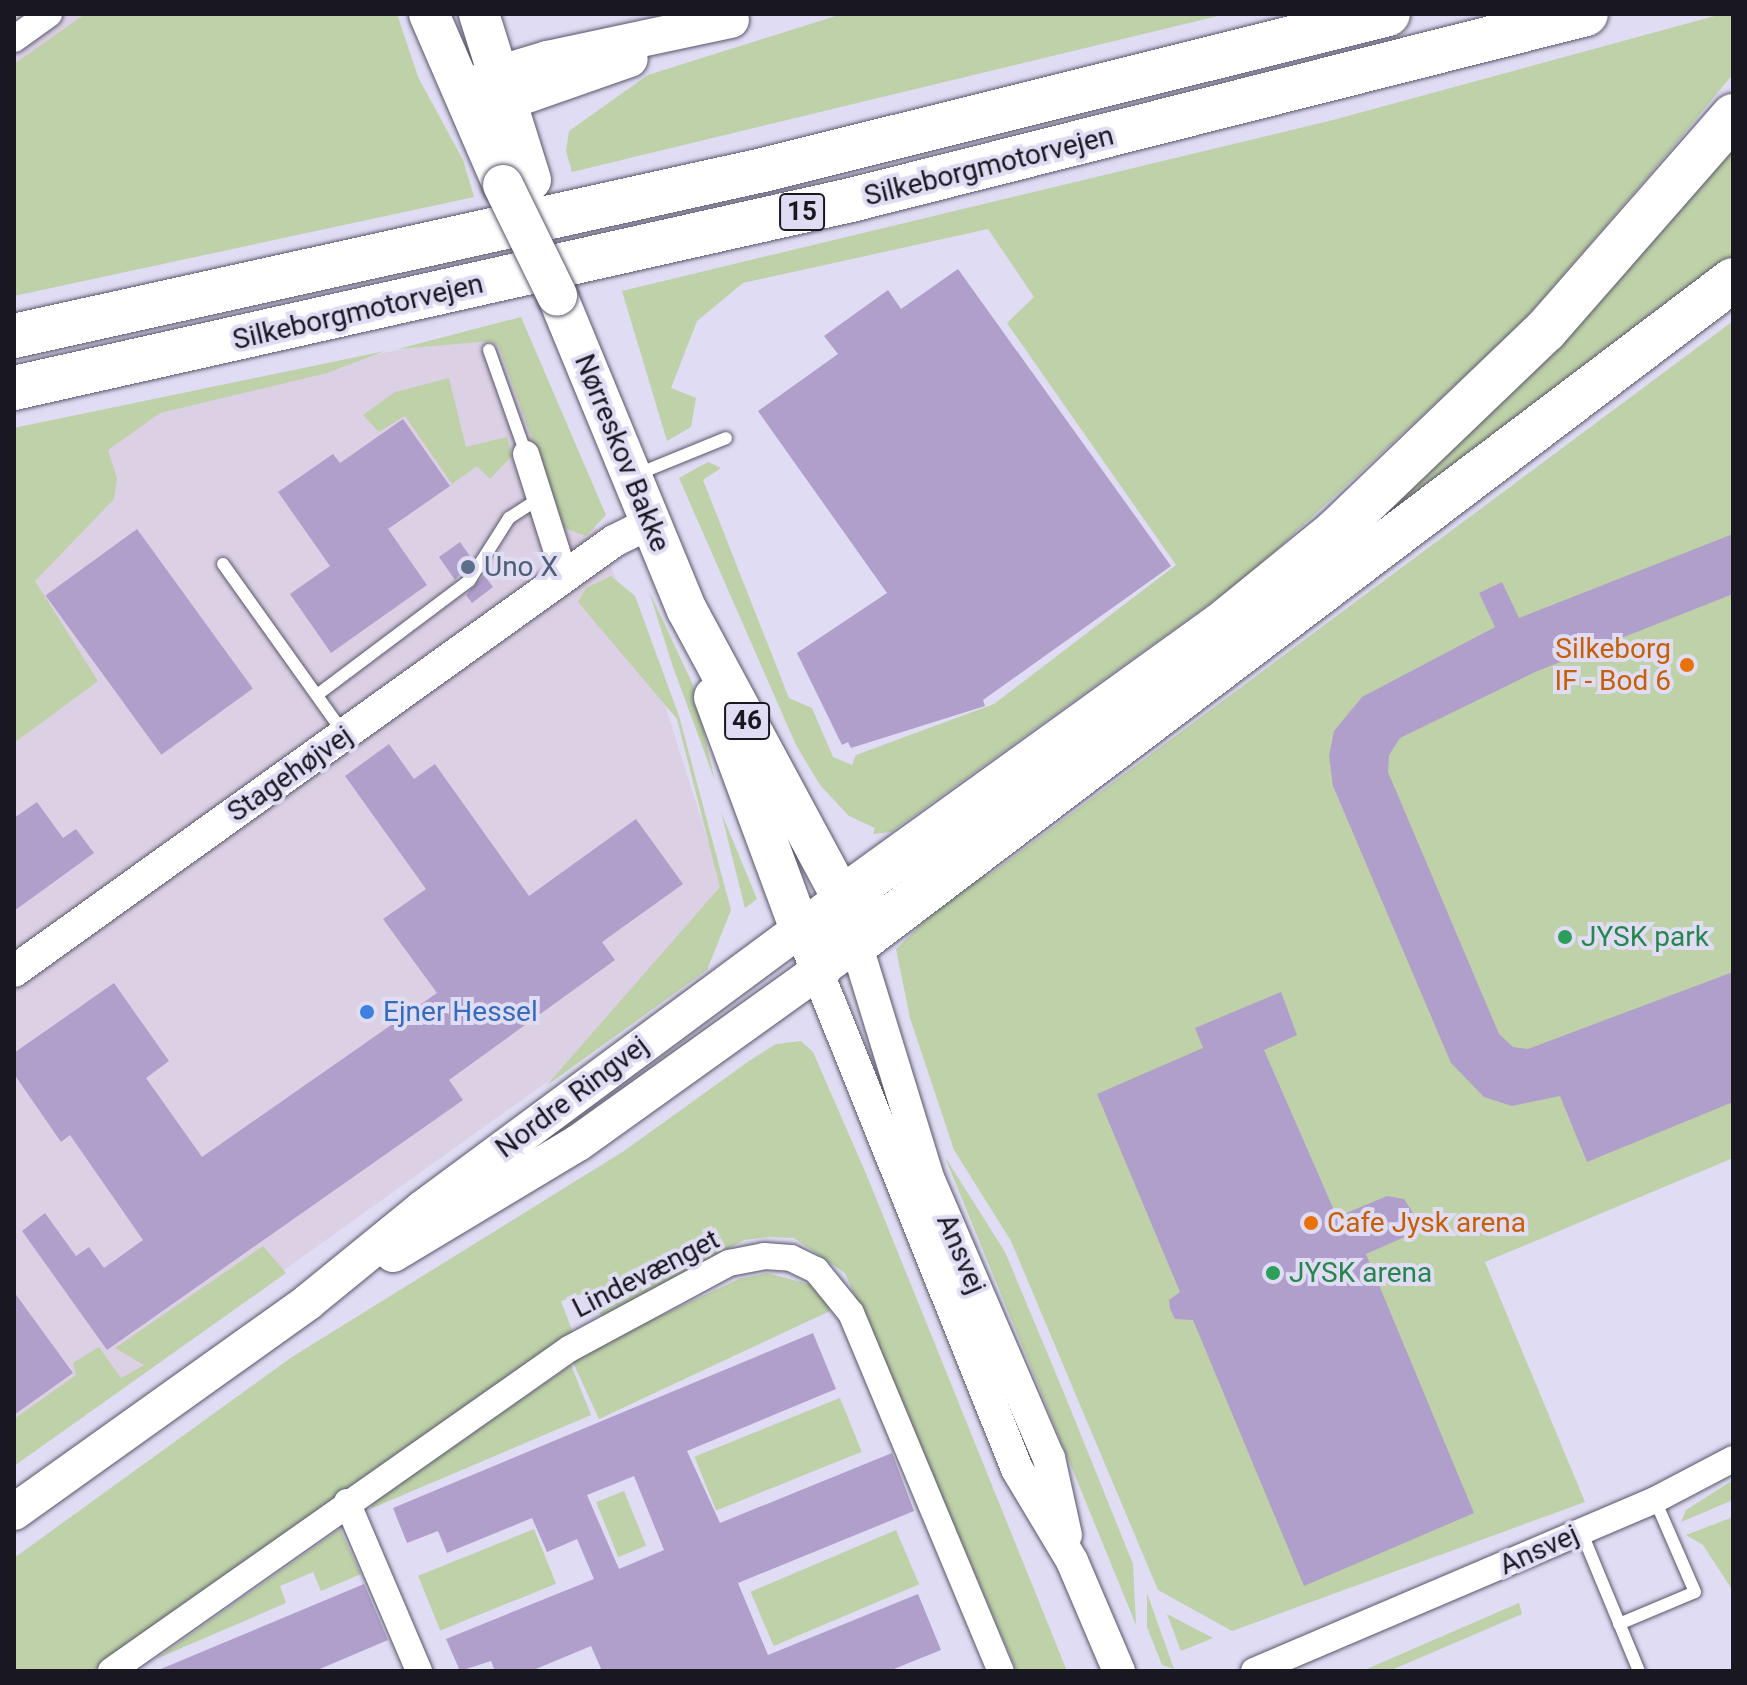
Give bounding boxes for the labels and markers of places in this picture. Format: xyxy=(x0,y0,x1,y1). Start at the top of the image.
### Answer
place label: Uno X xyxy=(484,550,558,584)
marker: Uno X xyxy=(459,558,477,576)
place label: Silkeborg IF - Bod 6 xyxy=(1554,632,1671,698)
marker: Silkeborg IF - Bod 6 xyxy=(1678,656,1696,674)
place label: JYSK park xyxy=(1581,920,1709,954)
marker: JYSK park xyxy=(1556,928,1574,946)
place label: Ejner Hessel xyxy=(383,995,538,1029)
marker: Ejner Hessel xyxy=(358,1003,376,1021)
place label: Cafe Jysk arena xyxy=(1327,1206,1526,1240)
marker: Cafe Jysk arena xyxy=(1302,1214,1320,1232)
place label: JYSK arena xyxy=(1289,1256,1432,1290)
marker: JYSK arena xyxy=(1264,1264,1282,1282)

